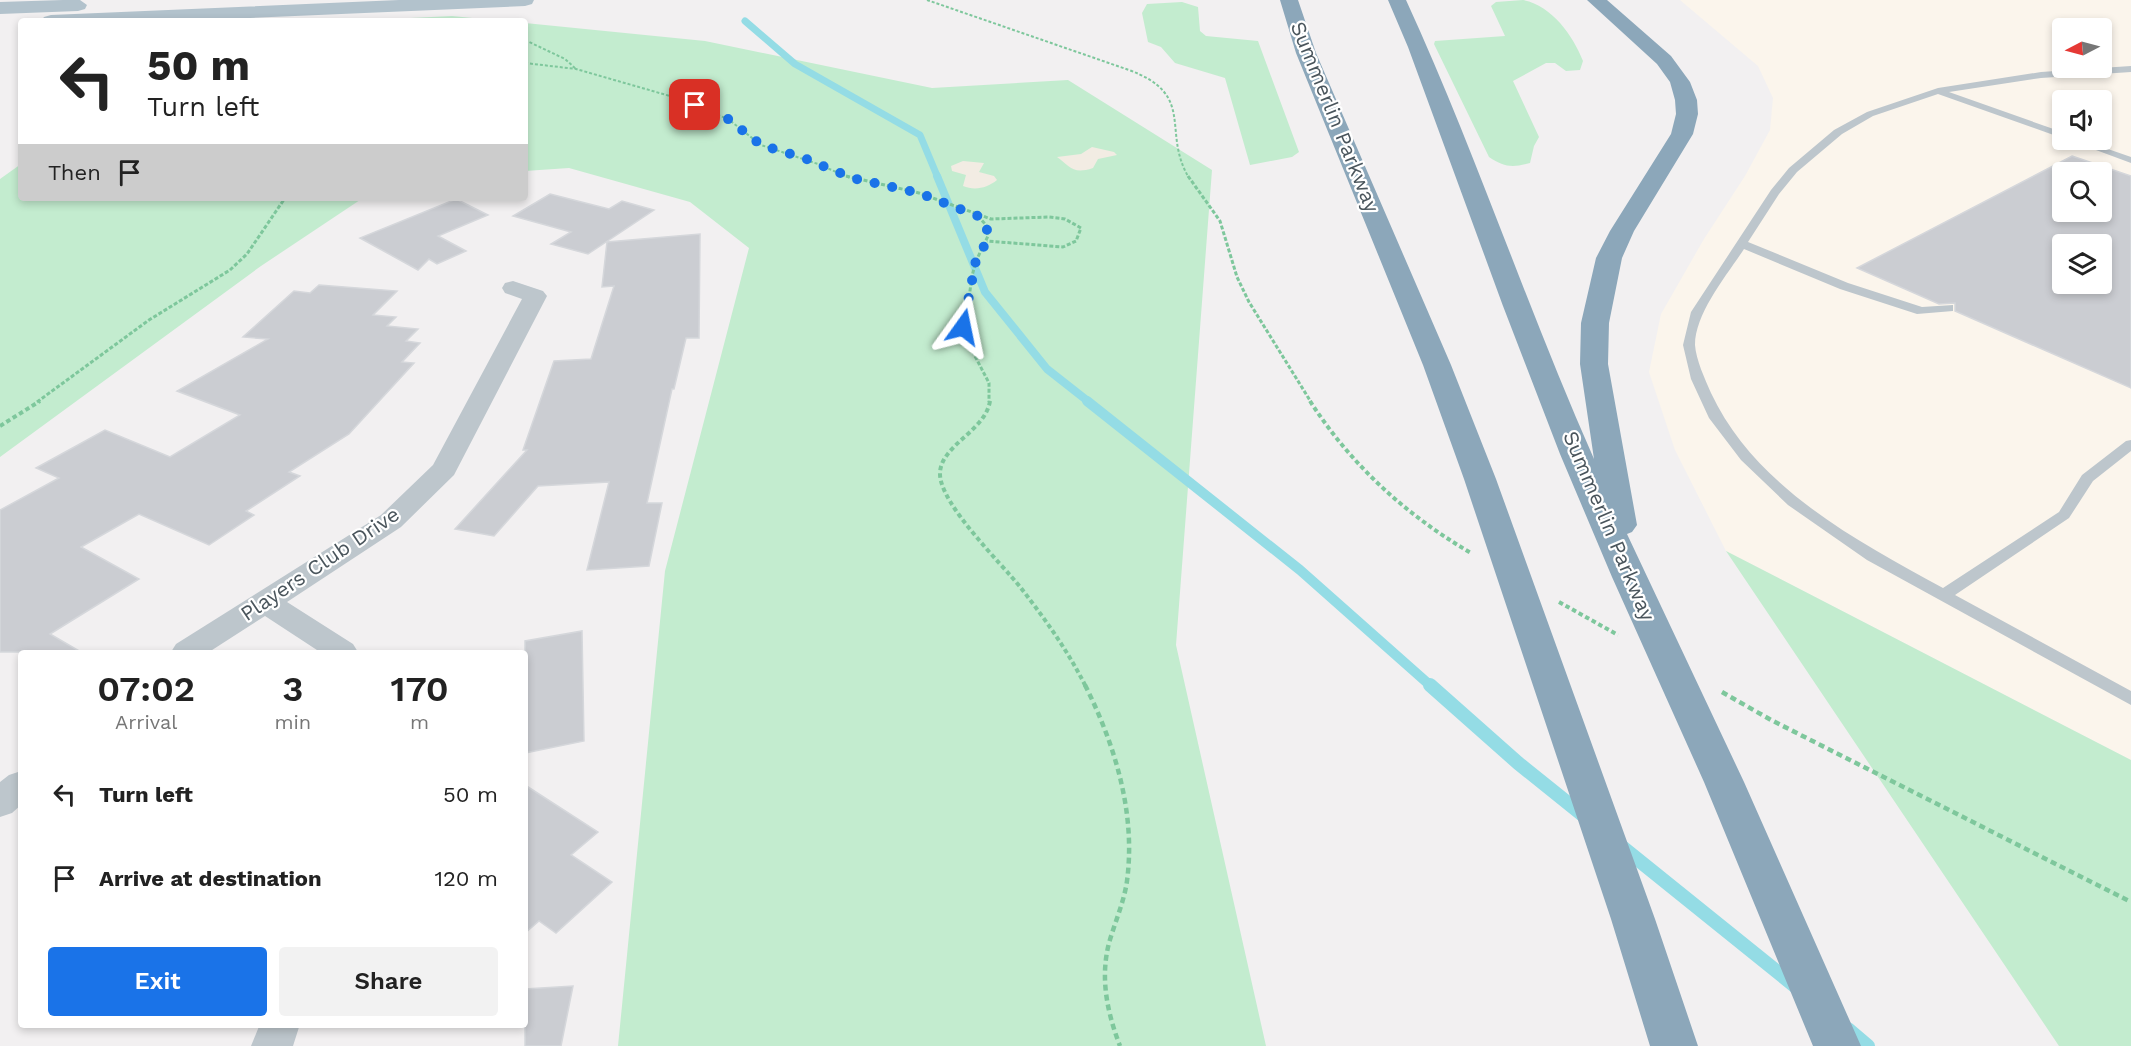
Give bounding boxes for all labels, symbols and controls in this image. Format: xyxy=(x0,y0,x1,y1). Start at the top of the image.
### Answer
street label: Summerlin Parkway xyxy=(1286,18,1385,216)
north arrow xyxy=(2052,18,2112,78)
map controls xyxy=(2052,18,2112,294)
text: 50 m xyxy=(147,41,250,90)
icon: left xyxy=(48,42,126,120)
pin xyxy=(669,79,720,130)
icon: arrive xyxy=(678,88,711,121)
button: sound xyxy=(2052,90,2112,150)
text: Turn left xyxy=(147,91,259,123)
icon: arrive xyxy=(113,156,146,189)
text: Then xyxy=(48,160,101,185)
button: search xyxy=(2052,162,2112,222)
button: layers xyxy=(2052,234,2112,294)
position arrow xyxy=(931,295,995,359)
street label: Summerlin Parkway xyxy=(1558,427,1661,625)
street label: Players Club Drive xyxy=(236,501,404,626)
text: 07:02 xyxy=(97,668,195,710)
text: 3 xyxy=(282,668,303,710)
text: 170 xyxy=(390,668,449,710)
text: Arrival xyxy=(115,710,177,734)
text: min xyxy=(274,710,311,734)
text: m xyxy=(410,710,429,734)
icon: left xyxy=(48,778,81,811)
text: Turn left xyxy=(99,782,193,807)
text: 50 m xyxy=(443,782,498,807)
icon: arrive xyxy=(48,862,81,895)
text: Arrive at destination xyxy=(99,866,322,891)
text: 120 m xyxy=(434,866,498,891)
button: Exit xyxy=(48,947,267,1016)
button: Share xyxy=(279,947,498,1016)

